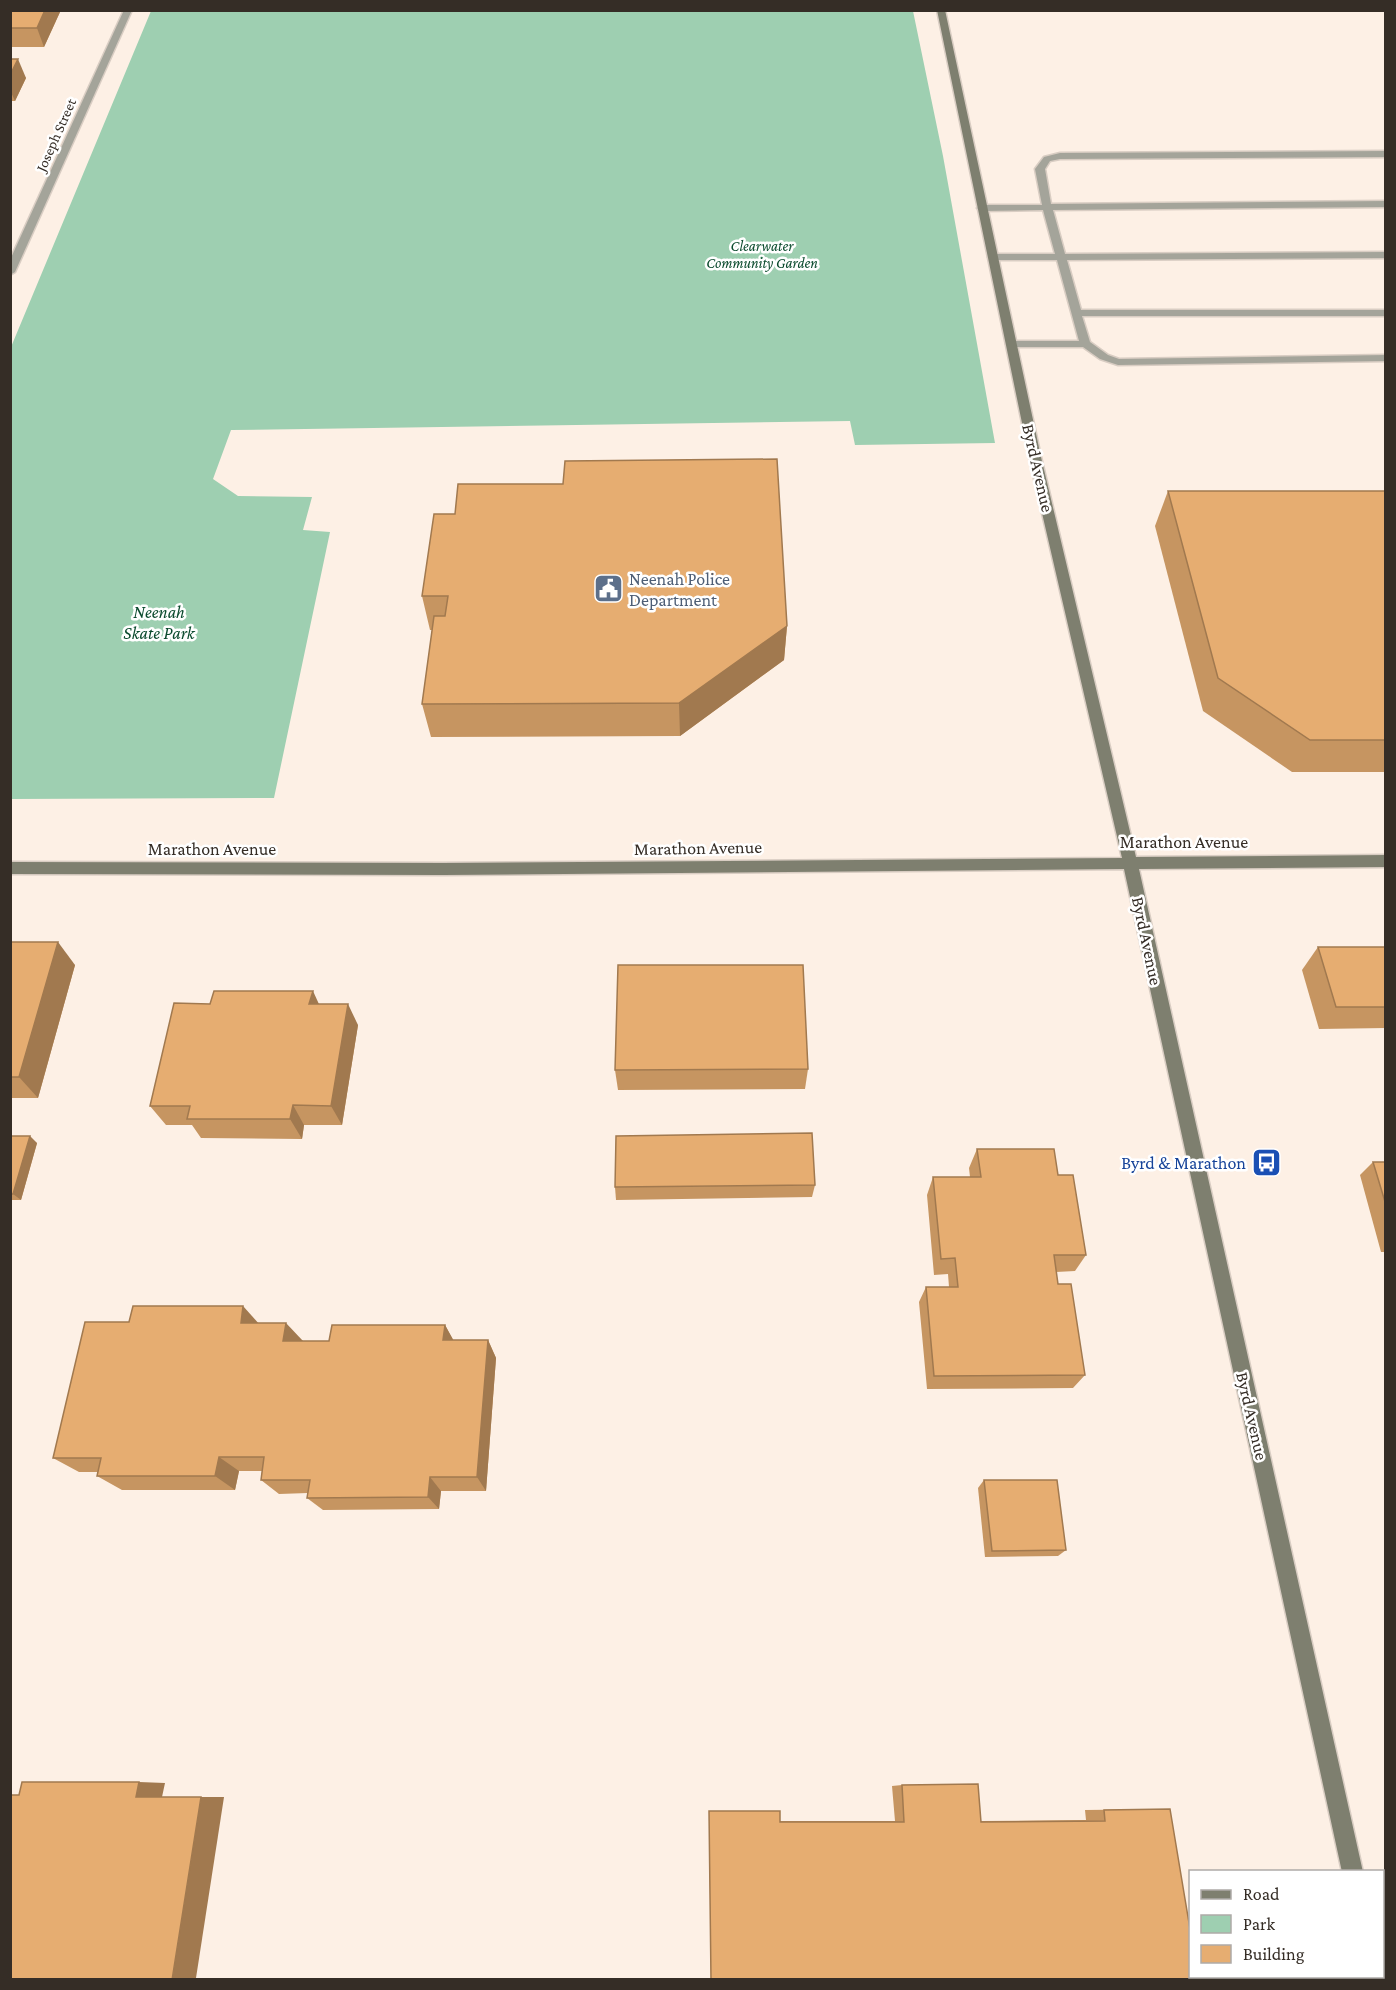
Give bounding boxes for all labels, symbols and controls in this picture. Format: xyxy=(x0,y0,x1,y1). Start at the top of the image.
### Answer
street label: Joseph Street xyxy=(32,95,81,176)
park label: Clearwater Community Garden xyxy=(706,238,818,272)
street label: Byrd Avenue xyxy=(1018,422,1058,514)
place label: Neenah Police Department xyxy=(629,569,730,610)
public building icon: Neenah Police Department xyxy=(592,573,624,605)
park label: Neenah Skate Park xyxy=(123,602,196,643)
street label: Marathon Avenue xyxy=(1120,832,1248,852)
street label: Marathon Avenue xyxy=(634,837,762,859)
street label: Marathon Avenue xyxy=(148,839,276,859)
street label: Byrd Avenue xyxy=(1128,895,1166,987)
bus stop icon: Byrd & Marathon xyxy=(1251,1147,1283,1179)
place label: Byrd & Marathon xyxy=(1121,1153,1246,1173)
street label: Byrd Avenue xyxy=(1232,1370,1272,1462)
legend xyxy=(1189,1870,1384,1978)
text: Road xyxy=(1243,1884,1280,1904)
text: Park xyxy=(1243,1914,1275,1934)
text: Building xyxy=(1243,1944,1305,1964)

